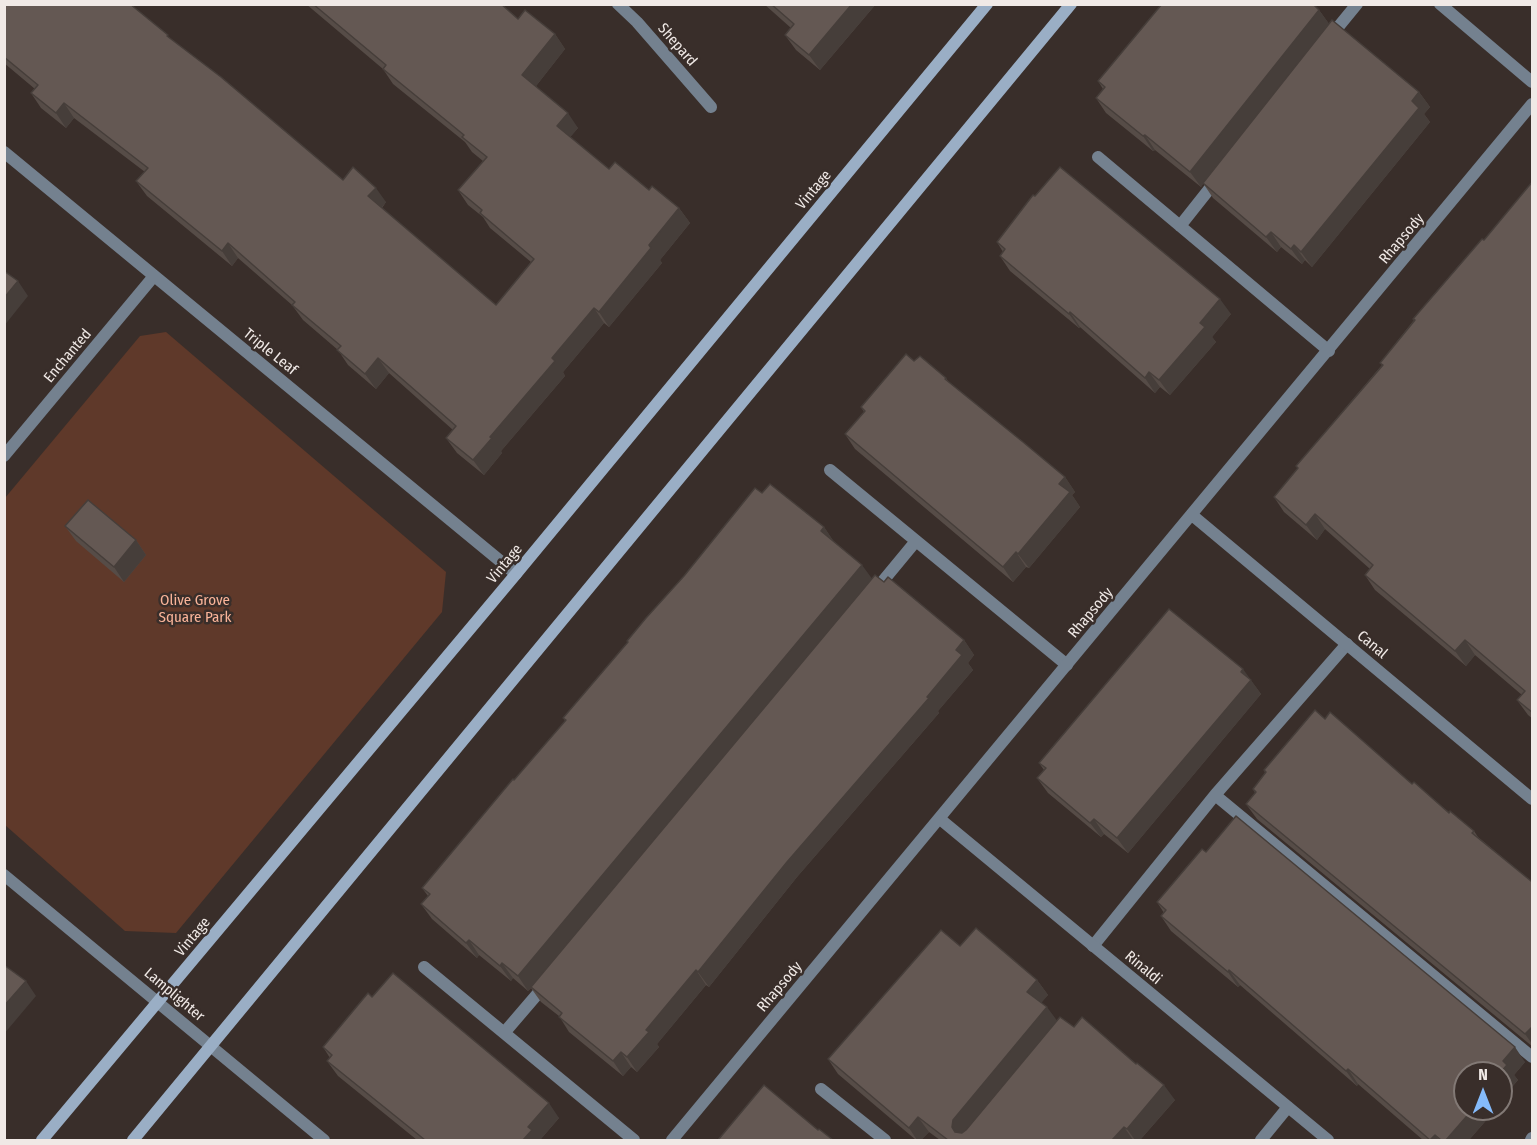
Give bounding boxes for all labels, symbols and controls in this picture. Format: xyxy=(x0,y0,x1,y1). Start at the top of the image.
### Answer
street label: Shepard xyxy=(654,20,700,70)
street label: Vintage xyxy=(792,167,836,213)
street label: Rhapsody xyxy=(1376,210,1428,268)
street label: Triple Leaf xyxy=(240,325,300,379)
street label: Enchanted xyxy=(40,326,96,386)
street label: Vintage xyxy=(483,541,527,587)
street label: Rhapsody xyxy=(1065,584,1117,642)
park label: Olive Grove Square Park xyxy=(158,592,232,627)
street label: Canal xyxy=(1353,627,1391,663)
street label: Vintage xyxy=(171,914,215,960)
street label: Rinaldi xyxy=(1121,947,1165,989)
street label: Rhapsody xyxy=(754,958,806,1016)
street label: Lamplighter xyxy=(140,965,208,1025)
north arrow xyxy=(1453,1061,1513,1121)
text: N xyxy=(1478,1065,1488,1084)

